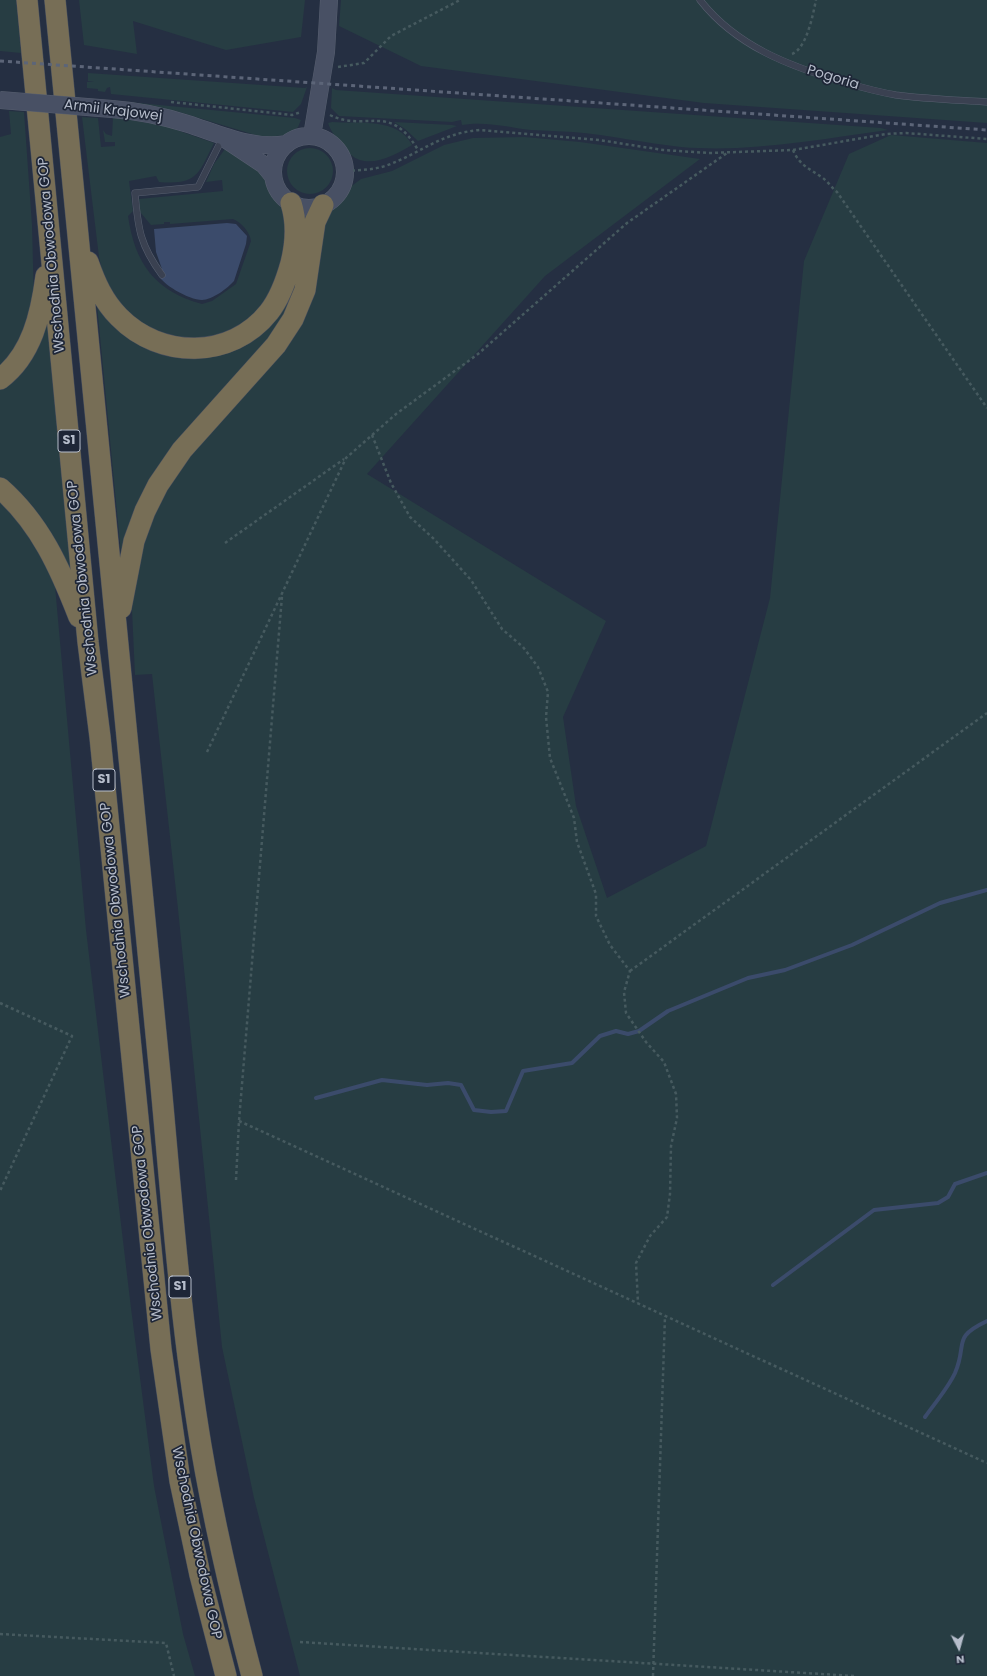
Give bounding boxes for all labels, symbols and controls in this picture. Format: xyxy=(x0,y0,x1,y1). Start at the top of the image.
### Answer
street label: Pogoria xyxy=(805,62,861,94)
street label: Armii Krajowej xyxy=(63,97,163,125)
street label: Wschodnia Obwodowa GOP xyxy=(35,156,69,354)
road number: S1 xyxy=(58,430,80,452)
street label: Wschodnia Obwodowa GOP xyxy=(64,479,102,677)
road number: S1 xyxy=(93,769,115,791)
street label: Wschodnia Obwodowa GOP xyxy=(97,801,135,999)
street label: Wschodnia Obwodowa GOP xyxy=(129,1124,167,1322)
road number: S1 xyxy=(169,1276,191,1298)
street label: Wschodnia Obwodowa GOP xyxy=(167,1445,225,1641)
north arrow xyxy=(939,1628,979,1668)
text: N xyxy=(955,1652,965,1668)

